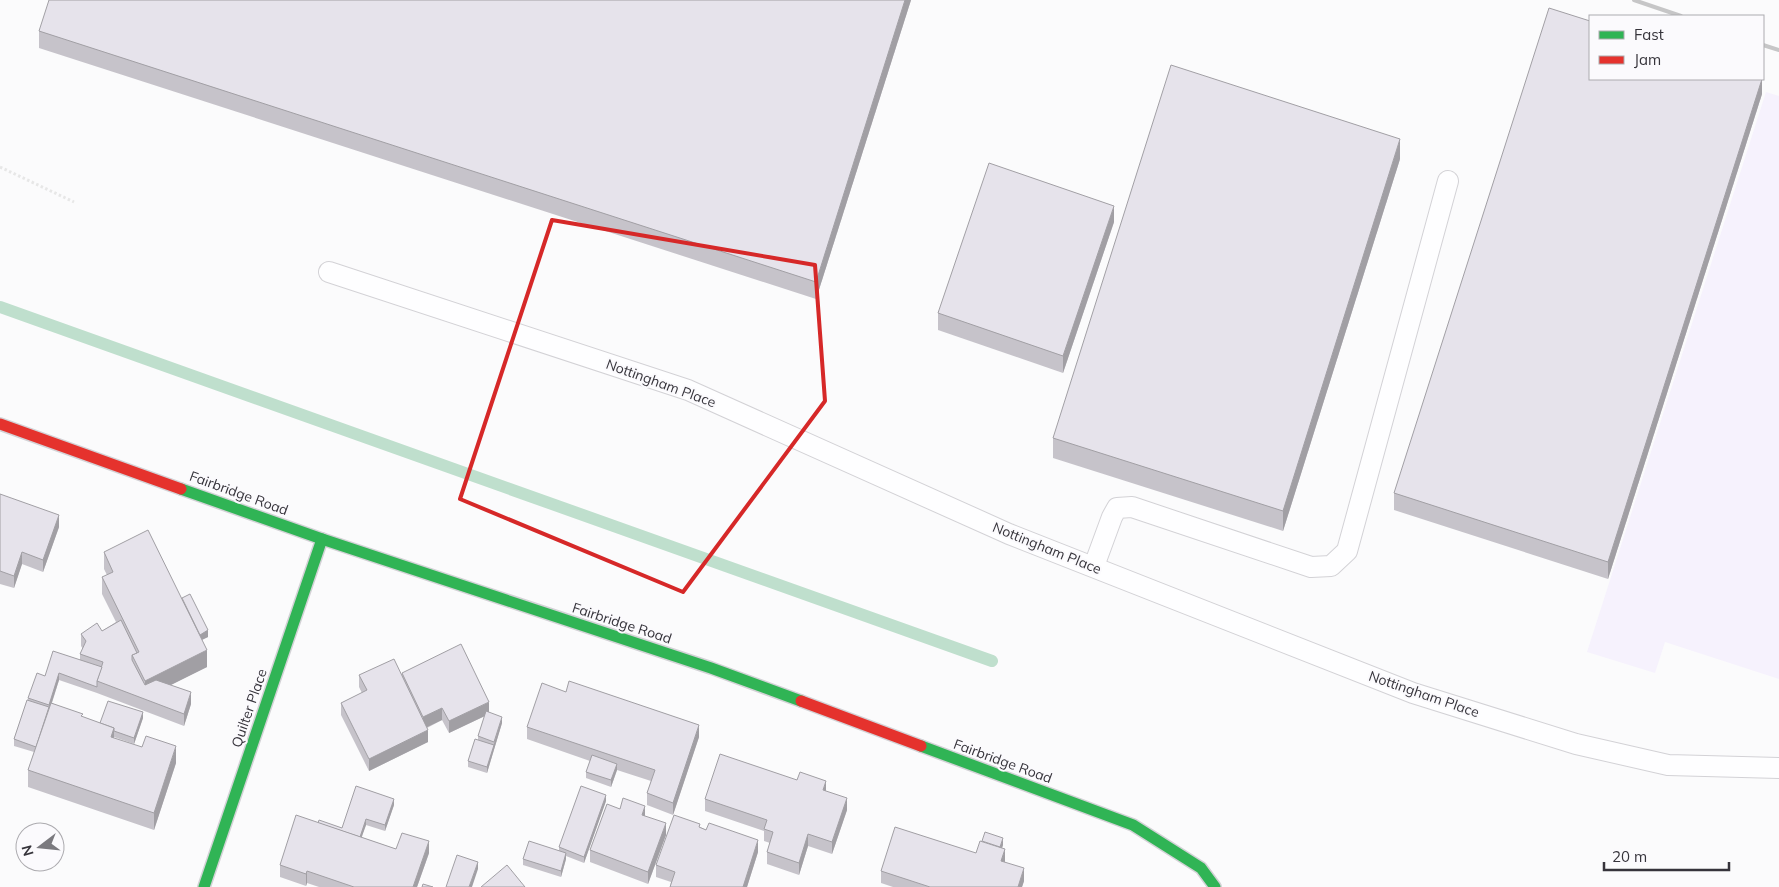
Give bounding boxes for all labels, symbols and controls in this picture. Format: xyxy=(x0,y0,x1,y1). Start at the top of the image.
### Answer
legend xyxy=(1589,15,1764,80)
text: Fast xyxy=(1634,25,1664,44)
text: Jam xyxy=(1634,50,1661,69)
street label: Nottingham Place xyxy=(604,355,718,411)
street label: Fairbridge Road xyxy=(187,467,291,519)
street label: Nottingham Place xyxy=(990,518,1104,578)
street label: Fairbridge Road xyxy=(570,598,674,648)
street label: Quilter Place xyxy=(227,666,271,750)
street label: Nottingham Place xyxy=(1366,667,1482,721)
street label: Fairbridge Road xyxy=(951,735,1055,787)
north arrow xyxy=(15,822,65,872)
scale bar xyxy=(1604,840,1729,872)
text: N xyxy=(17,843,38,858)
text: 20 m xyxy=(1612,847,1647,866)

